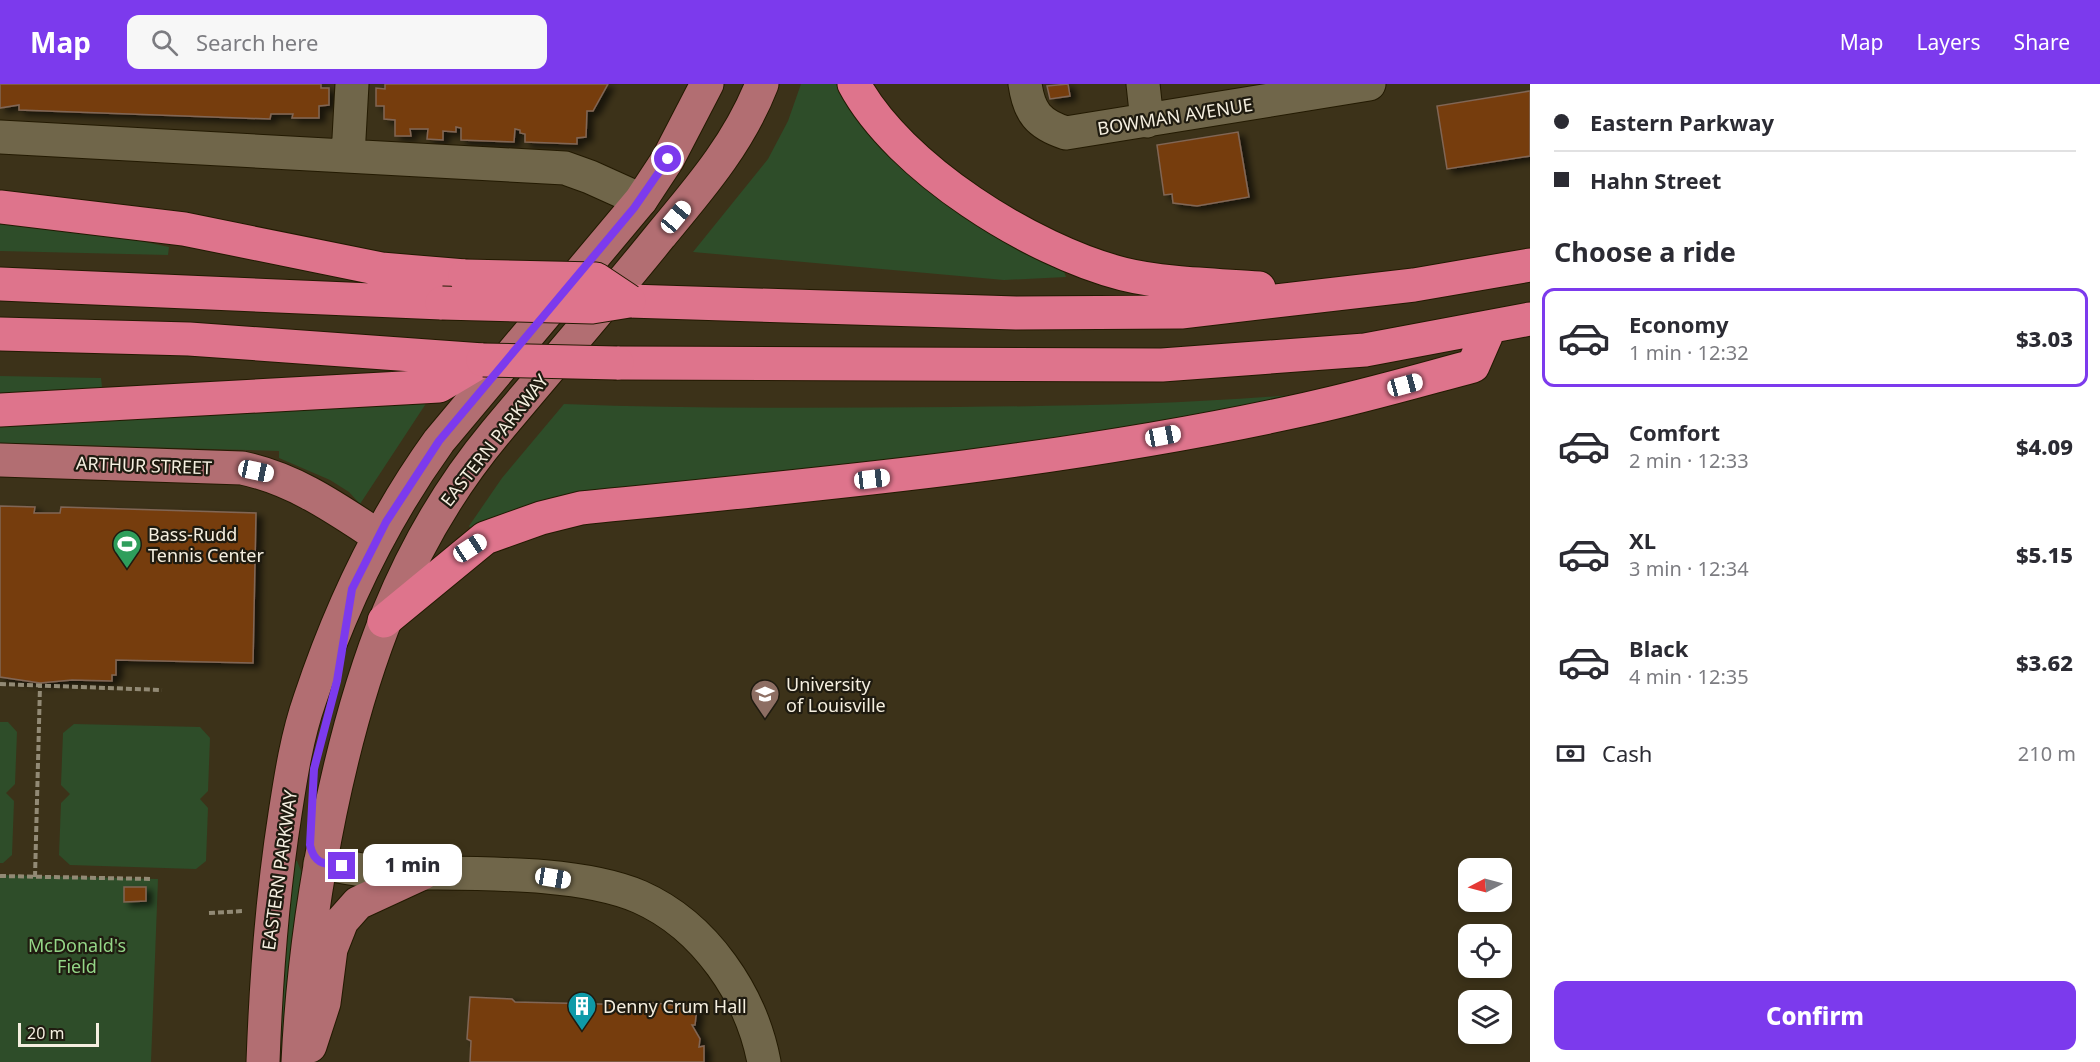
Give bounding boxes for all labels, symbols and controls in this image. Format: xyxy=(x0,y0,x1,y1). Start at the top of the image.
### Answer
search box xyxy=(127,15,547,69)
text: Map xyxy=(30,23,91,61)
icon: search xyxy=(148,26,181,59)
text: Search here xyxy=(196,27,318,57)
text: Map xyxy=(1840,28,1884,56)
text: Layers xyxy=(1917,28,1981,56)
text: Share xyxy=(2014,28,2070,56)
street label: BOWMAN AVENUE xyxy=(1096,92,1254,140)
text: Eastern Parkway xyxy=(1590,107,1774,137)
route start xyxy=(654,145,681,172)
text: Hahn Street xyxy=(1590,165,1721,195)
car xyxy=(658,197,694,237)
text: Choose a ride xyxy=(1554,233,1736,270)
text: Economy xyxy=(1629,309,1728,339)
icon: car xyxy=(1557,311,1611,365)
text: $3.03 xyxy=(2016,323,2073,353)
text: 1 min · 12:32 xyxy=(1629,339,1749,366)
street label: EASTERN PARKWAY xyxy=(435,368,554,511)
car xyxy=(1385,372,1425,398)
text: Comfort xyxy=(1629,417,1720,447)
icon: car xyxy=(1557,419,1611,473)
car xyxy=(1144,424,1182,448)
text: $4.09 xyxy=(2016,431,2073,461)
text: 2 min · 12:33 xyxy=(1629,447,1749,474)
street label: ARTHUR STREET xyxy=(76,451,212,479)
car xyxy=(237,458,275,484)
car xyxy=(853,468,891,490)
place label: Bass-Rudd Tennis Center xyxy=(148,522,264,567)
text: XL xyxy=(1629,525,1656,555)
icon: car xyxy=(1557,527,1611,581)
sports icon: Bass-Rudd Tennis Center xyxy=(111,528,143,570)
car xyxy=(450,531,490,565)
text: $5.15 xyxy=(2016,539,2073,569)
text: 3 min · 12:34 xyxy=(1629,555,1749,582)
text: Black xyxy=(1629,633,1688,663)
icon: car xyxy=(1557,635,1611,689)
text: $3.62 xyxy=(2016,647,2073,677)
text: 4 min · 12:35 xyxy=(1629,663,1749,690)
place label: University of Louisville xyxy=(786,672,886,717)
school or university icon: University of Louisville xyxy=(749,678,781,720)
icon: cash xyxy=(1554,737,1587,770)
text: Cash xyxy=(1602,738,1652,768)
text: 210 m xyxy=(2018,740,2076,767)
street label: EASTERN PARKWAY xyxy=(256,788,302,952)
callout: 1 min xyxy=(363,845,462,887)
text: 1 min xyxy=(385,851,440,878)
route end xyxy=(328,852,355,879)
north arrow xyxy=(1458,858,1512,912)
map controls xyxy=(1458,858,1512,1044)
car xyxy=(534,866,572,890)
button: locate xyxy=(1458,924,1512,978)
park label: McDonald's Field xyxy=(28,933,126,978)
button: Confirm xyxy=(1554,981,2076,1050)
building icon: Denny Crum Hall xyxy=(566,990,598,1032)
button: layers xyxy=(1458,990,1512,1044)
place label: Denny Crum Hall xyxy=(603,994,747,1018)
scale bar xyxy=(18,1020,99,1048)
text: 20 m xyxy=(27,1022,64,1044)

